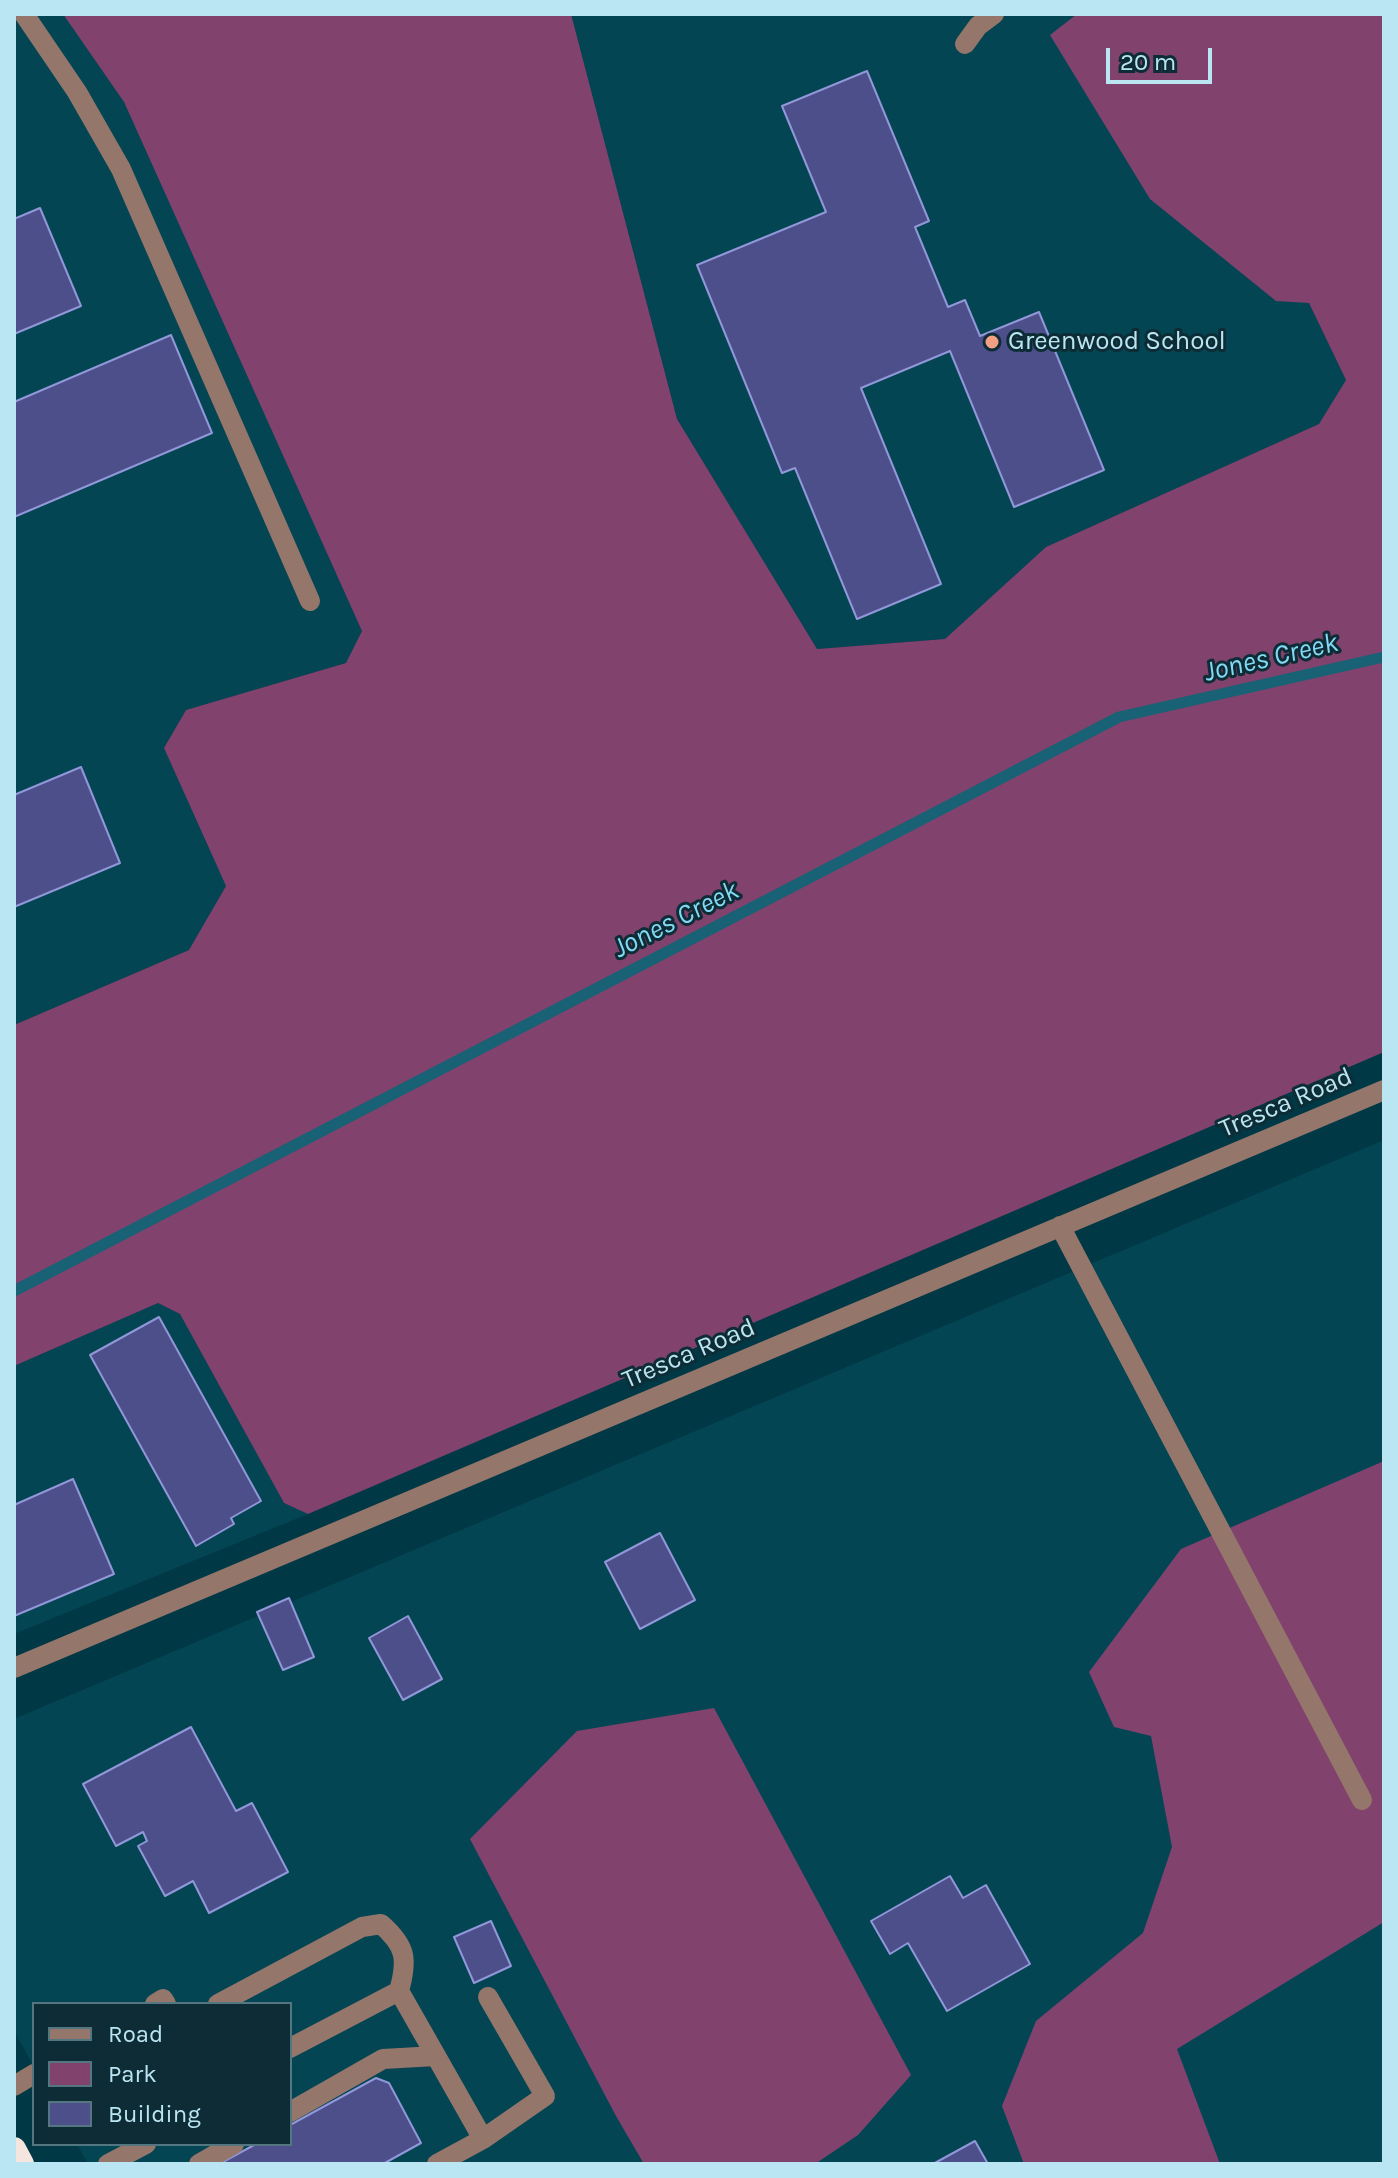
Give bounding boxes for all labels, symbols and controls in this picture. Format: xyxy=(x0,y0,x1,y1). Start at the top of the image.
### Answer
scale bar xyxy=(1110,32,1216,82)
text: 20 m xyxy=(1120,48,1176,76)
place label: Greenwood School xyxy=(1008,326,1226,358)
marker: Greenwood School xyxy=(983,333,1001,351)
water label: Jones Creek xyxy=(1201,626,1341,690)
water label: Jones Creek xyxy=(608,874,744,966)
street label: Tresca Road xyxy=(1215,1061,1357,1145)
street label: Tresca Road xyxy=(618,1312,760,1396)
legend xyxy=(32,2002,292,2146)
text: Road xyxy=(108,2020,163,2048)
text: Park xyxy=(108,2060,157,2088)
text: Building xyxy=(108,2100,201,2128)

